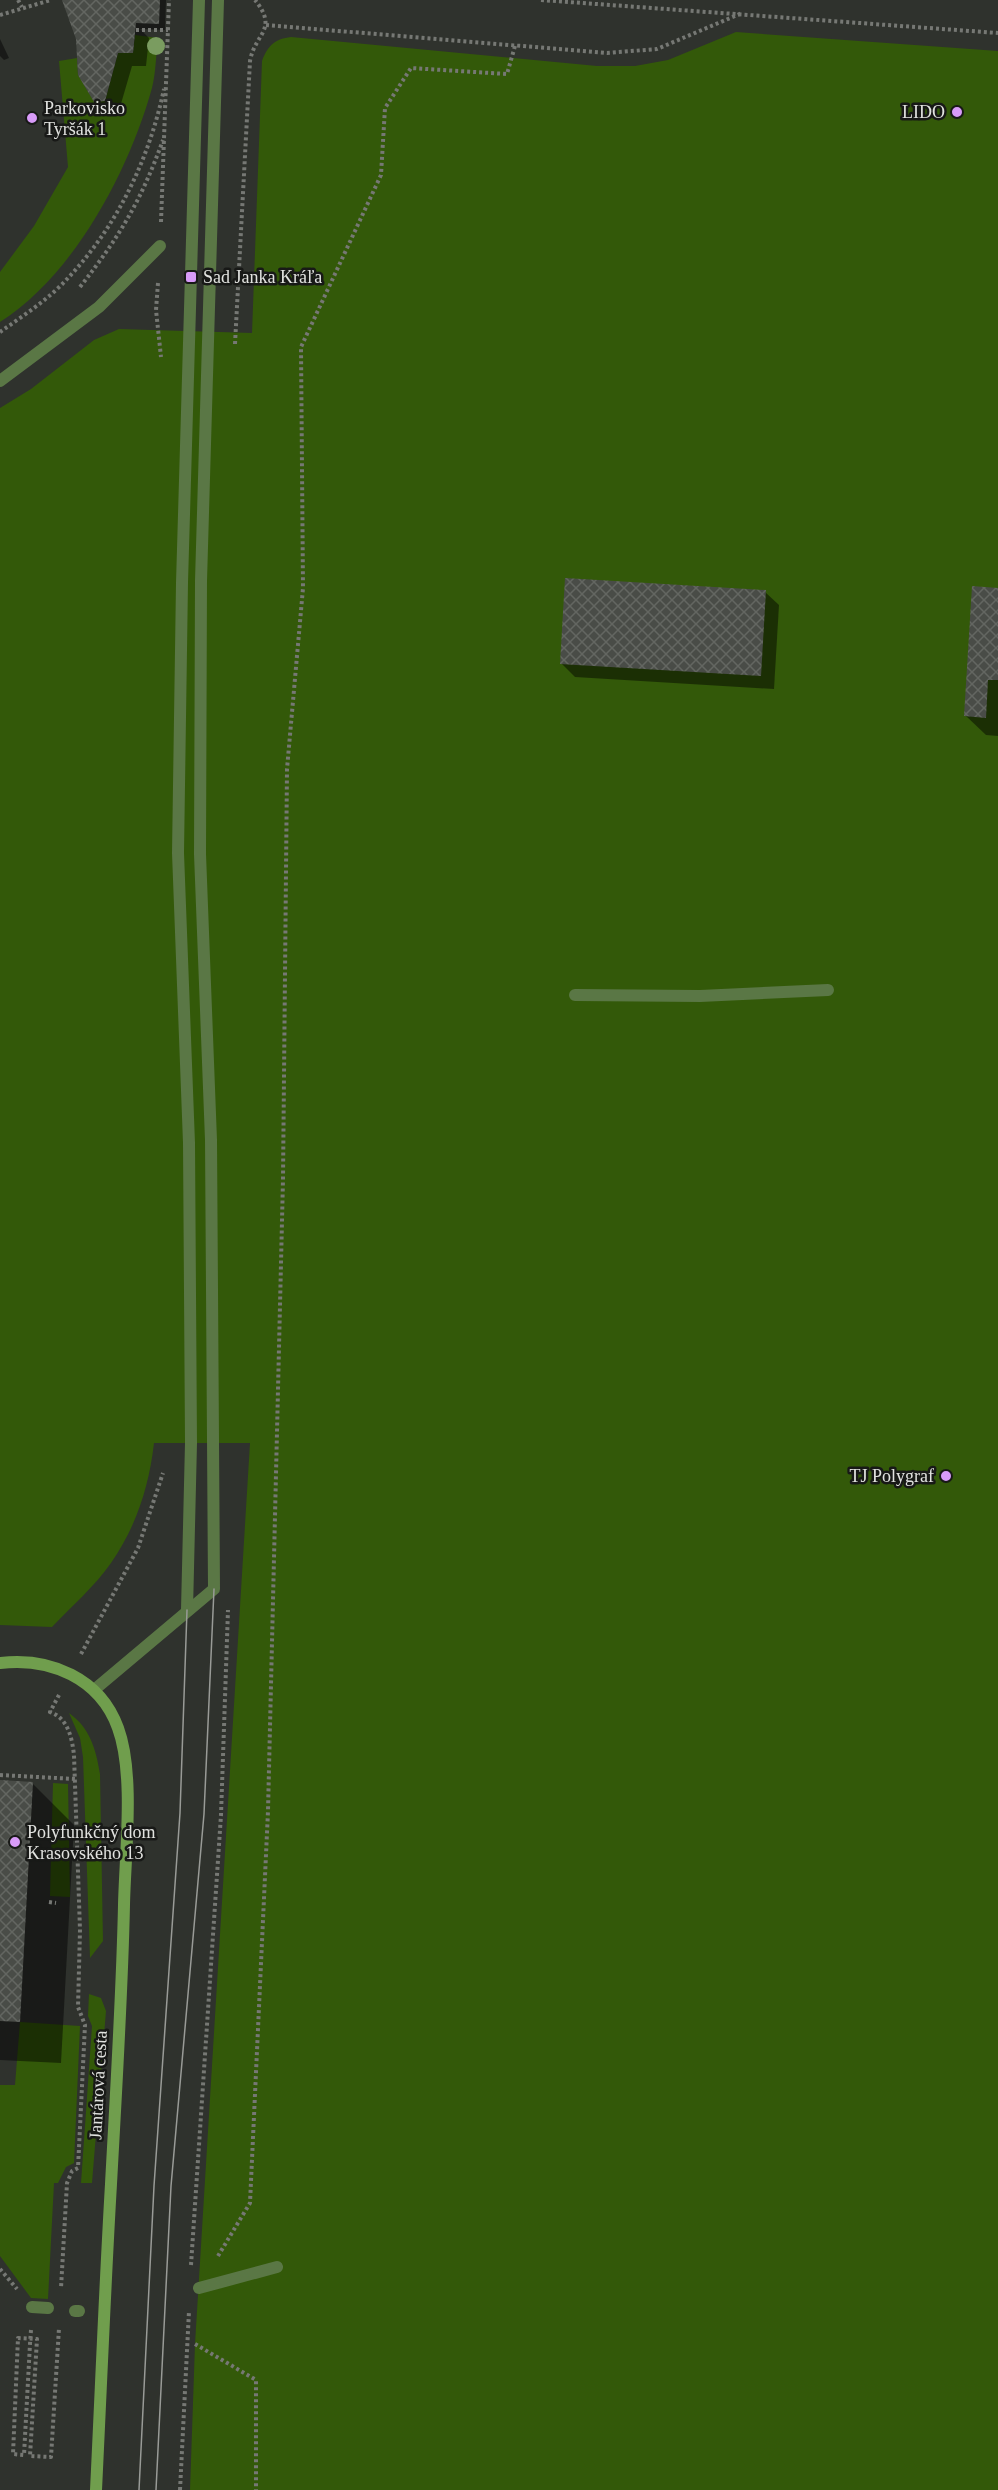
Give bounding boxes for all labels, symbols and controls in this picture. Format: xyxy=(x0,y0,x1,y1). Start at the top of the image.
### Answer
place label: Parkovisko Tyršák 1 xyxy=(44,98,125,139)
place label: LIDO xyxy=(902,102,945,122)
marker: LIDO xyxy=(950,105,964,119)
marker: Parkovisko Tyršák 1 xyxy=(25,111,39,125)
place label: Sad Janka Kráľa xyxy=(203,267,322,287)
marker: Sad Janka Kráľa xyxy=(184,270,198,284)
place label: TJ Polygraf xyxy=(850,1466,934,1486)
marker: TJ Polygraf xyxy=(939,1469,953,1483)
place label: Polyfunkčný dom Krasovského 13 xyxy=(27,1822,156,1863)
marker: Polyfunkčný dom Krasovského 13 xyxy=(8,1835,22,1849)
street label: Jantárová cesta xyxy=(85,2030,111,2140)

